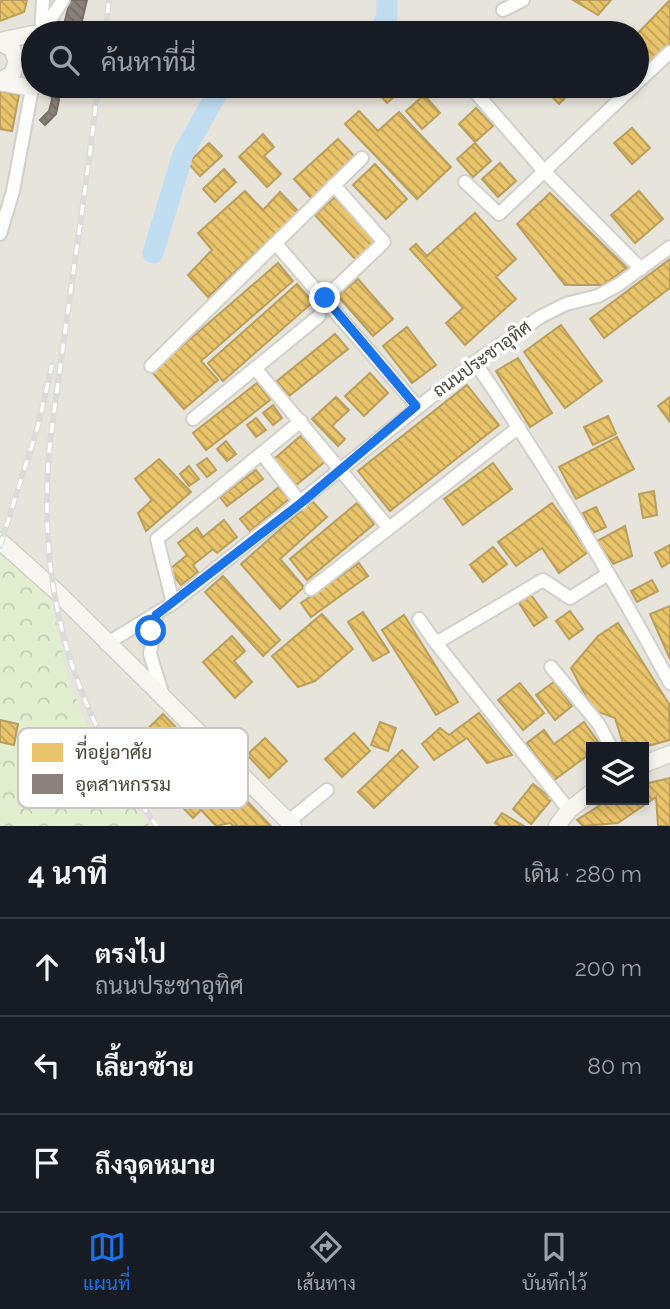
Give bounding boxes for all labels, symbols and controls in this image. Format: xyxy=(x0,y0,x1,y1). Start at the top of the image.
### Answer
search box xyxy=(21,21,649,98)
icon: search xyxy=(45,41,83,79)
text: ค้นหาที่นี่ xyxy=(101,47,196,77)
route end xyxy=(309,282,340,313)
street label: ถนนประชาอุทิศ xyxy=(428,316,536,403)
route start xyxy=(135,615,166,646)
legend xyxy=(18,728,248,808)
text: ที่อยู่อาศัย xyxy=(75,735,152,766)
map controls xyxy=(586,742,649,805)
button: layers xyxy=(586,742,649,805)
text: อุตสาหกรรม xyxy=(75,773,171,797)
text: 4 นาที xyxy=(28,856,107,891)
text: เดิน · 280 m xyxy=(524,860,642,887)
text: ตรงไป xyxy=(95,939,166,969)
icon: ahead xyxy=(28,948,66,986)
text: 200 m xyxy=(575,954,642,981)
text: ถนนประชาอุทิศ xyxy=(95,972,244,999)
icon: left xyxy=(28,1046,66,1084)
text: เลี้ยวซ้าย xyxy=(95,1052,194,1082)
text: 80 m xyxy=(587,1052,642,1079)
icon: arrive xyxy=(28,1144,66,1182)
text: ถึงจุดหมาย xyxy=(95,1150,216,1180)
tab: แผนที่ xyxy=(83,1228,130,1294)
tab: เส้นทาง xyxy=(297,1228,356,1294)
tab: บันทึกไว้ xyxy=(522,1228,587,1294)

